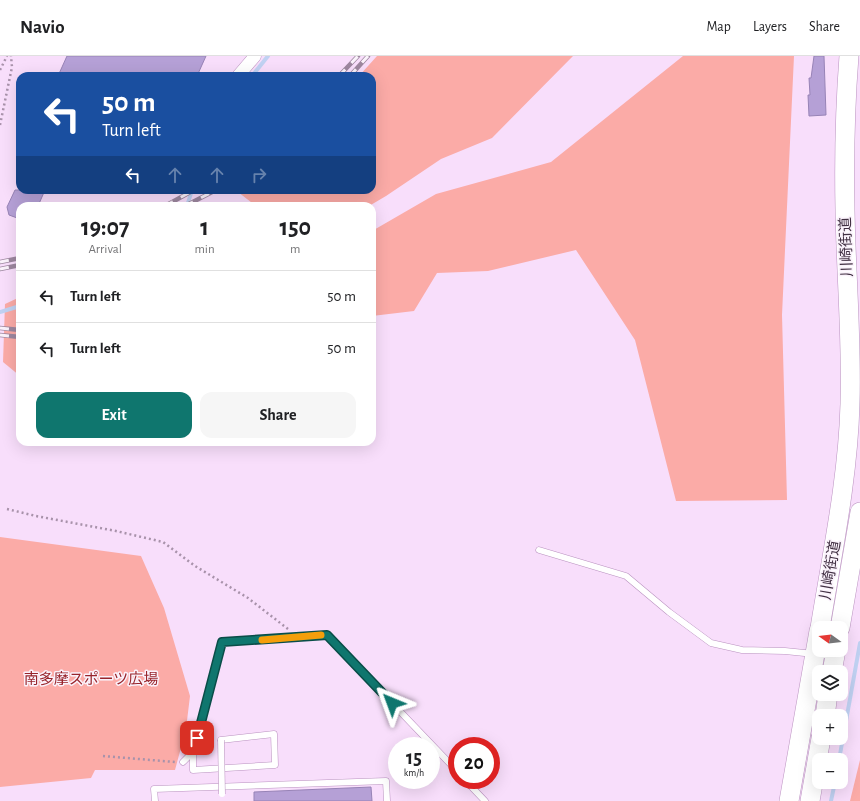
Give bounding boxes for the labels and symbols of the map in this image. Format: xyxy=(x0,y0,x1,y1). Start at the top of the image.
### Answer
street label: 川崎街道 xyxy=(837,217,855,277)
street label: 川崎街道 xyxy=(817,539,843,601)
north arrow xyxy=(812,621,848,657)
park label: 南多摩スポーツ広場 xyxy=(24,671,158,687)
position arrow xyxy=(371,682,413,724)
pin xyxy=(180,721,214,755)
speed limit sign: 20 xyxy=(448,737,500,789)

